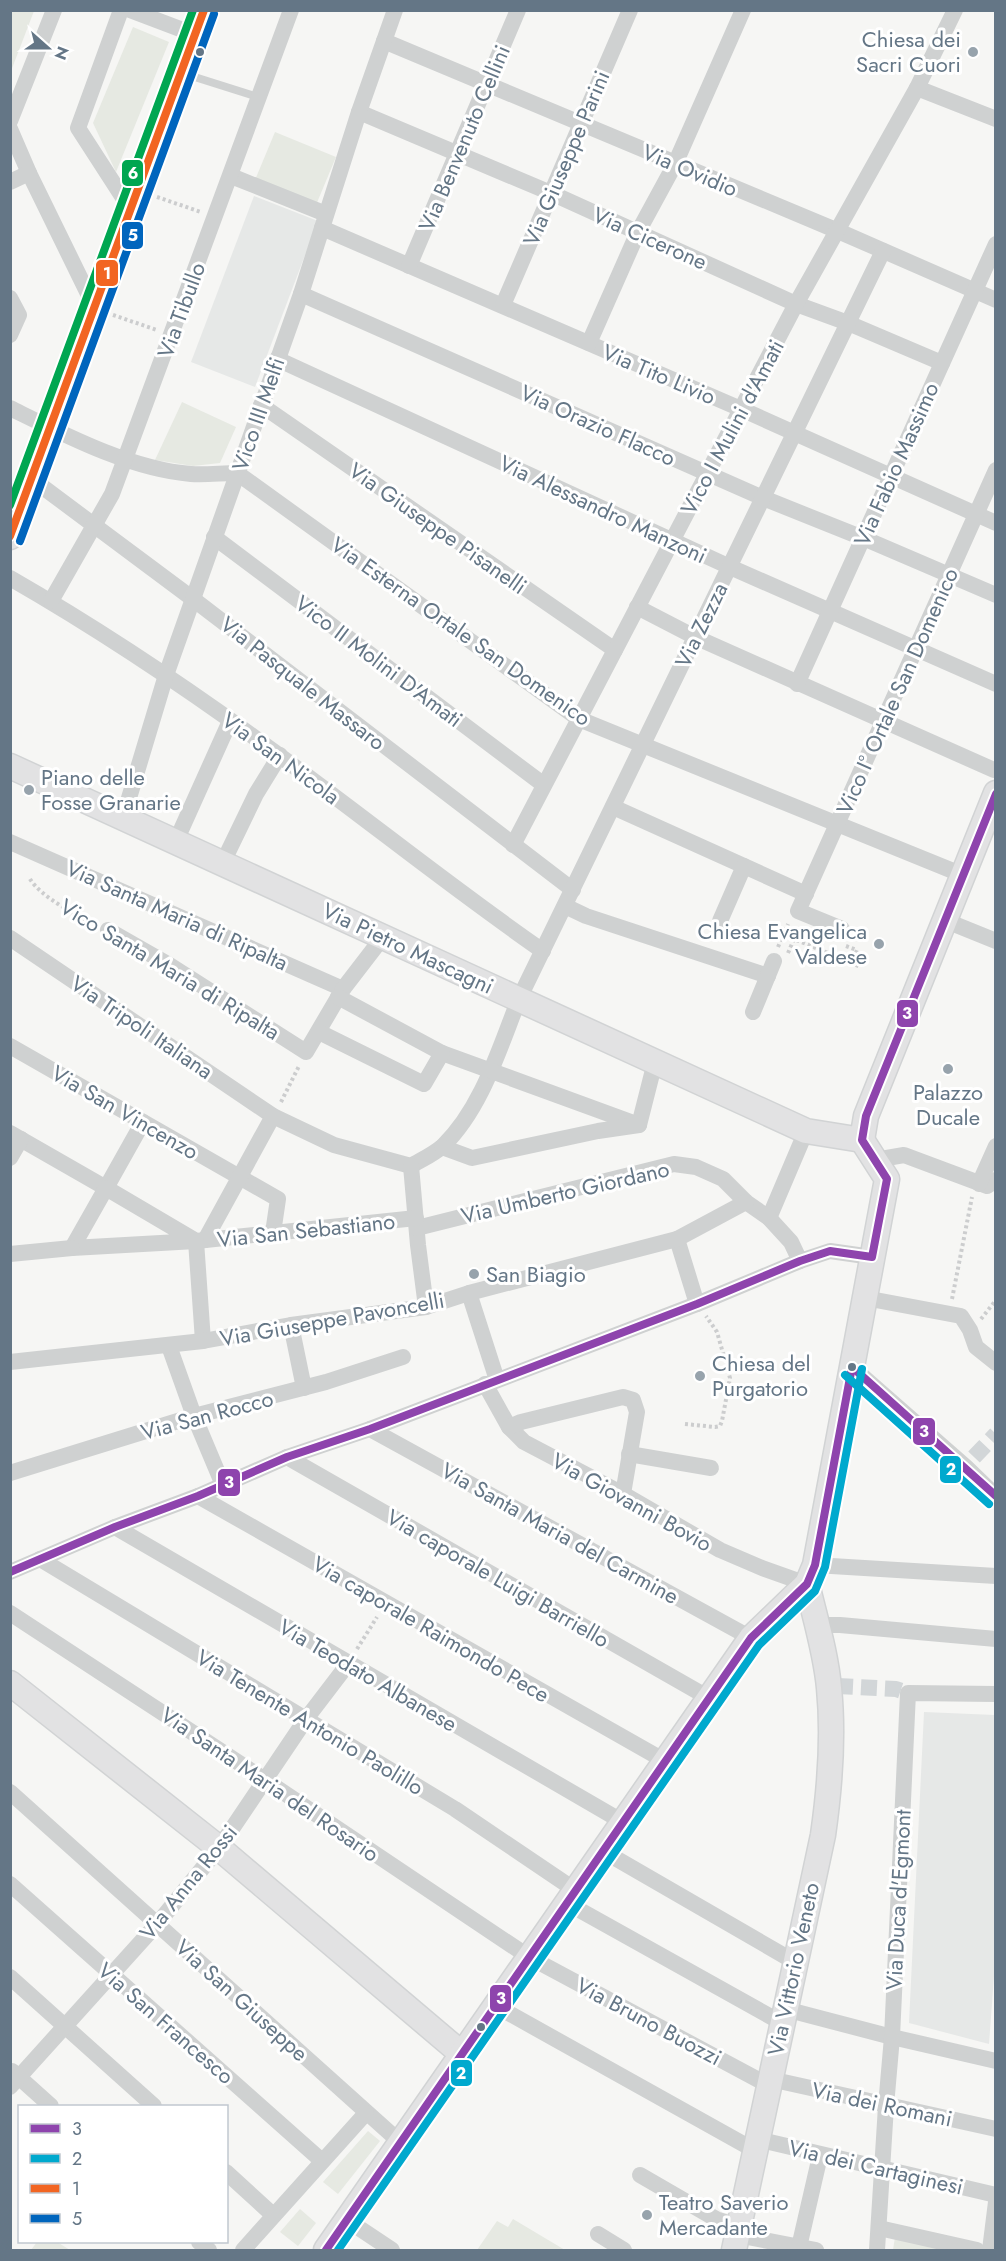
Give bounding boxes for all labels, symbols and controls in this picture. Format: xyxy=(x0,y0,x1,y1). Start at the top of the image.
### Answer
north arrow xyxy=(18,18,78,78)
place label: Chiesa dei Sacri Cuori xyxy=(856,23,961,80)
street label: Via Benvenuto Cellini xyxy=(410,40,518,236)
text: N xyxy=(49,43,75,63)
marker: Chiesa dei Sacri Cuori xyxy=(966,45,980,59)
unlabelled marker xyxy=(194,46,206,58)
street label: Via Giuseppe Parini xyxy=(515,65,617,251)
street label: Via Ovidio xyxy=(637,136,743,204)
line badge: 6 xyxy=(121,159,144,187)
text: 6 xyxy=(128,162,138,185)
street label: Via Cicerone xyxy=(588,199,712,277)
line badge: 5 xyxy=(121,221,144,250)
text: 5 xyxy=(128,224,138,247)
street label: Via Tibullo xyxy=(149,258,213,362)
line badge: 1 xyxy=(95,259,119,287)
text: 1 xyxy=(103,262,111,285)
street label: Vico I Mulini d'Amati xyxy=(672,334,792,520)
street label: Via Tito Livio xyxy=(597,336,721,412)
street label: Vico III Melfi xyxy=(224,353,292,475)
street label: Via Orazio Flacco xyxy=(515,376,681,474)
street label: Via Fabio Massimo xyxy=(846,377,946,551)
street label: Via Alessandro Manzoni xyxy=(494,447,712,571)
street label: Via Giuseppe Pisanelli xyxy=(342,454,534,602)
street label: Via Esterna Ortale San Domenico xyxy=(324,529,598,733)
street label: Vico I° Ortale San Domenico xyxy=(828,562,966,820)
street label: Via Zezza xyxy=(667,577,735,673)
street label: Vico II Molini D'Amati xyxy=(289,587,469,735)
street label: Via Pasquale Massaro xyxy=(214,608,392,758)
street label: Via San Nicola xyxy=(215,704,347,812)
place label: Piano delle Fosse Granarie xyxy=(41,761,181,818)
marker: Piano delle Fosse Granarie xyxy=(22,783,36,797)
street label: Via Santa Maria di Ripalta xyxy=(61,852,293,978)
street label: Vico Santa Maria di Ripalta xyxy=(54,890,286,1048)
street label: Via Pietro Mascagni xyxy=(317,894,499,1002)
place label: Chiesa Evangelica Valdese xyxy=(698,915,867,972)
marker: Chiesa Evangelica Valdese xyxy=(872,937,886,951)
street label: Via Tripoli Italiana xyxy=(64,967,220,1087)
line badge: 3 xyxy=(896,999,919,1028)
text: 3 xyxy=(902,1002,912,1025)
street label: Via San Vincenzo xyxy=(45,1057,205,1167)
marker: Palazzo Ducale xyxy=(941,1062,955,1076)
place label: Palazzo Ducale xyxy=(913,1076,983,1133)
street label: Via Umberto Giordano xyxy=(458,1152,672,1232)
street label: Via San Sebastiano xyxy=(215,1205,397,1255)
place label: San Biagio xyxy=(486,1258,586,1290)
marker: San Biagio xyxy=(467,1267,481,1281)
street label: Via Giuseppe Pavoncelli xyxy=(217,1283,447,1355)
place label: Chiesa del Purgatorio xyxy=(712,1347,811,1404)
unlabelled marker xyxy=(846,1361,858,1373)
marker: Chiesa del Purgatorio xyxy=(693,1369,707,1383)
street label: Via San Rocco xyxy=(137,1382,277,1448)
line badge: 3 xyxy=(912,1417,936,1446)
text: 3 xyxy=(919,1420,929,1443)
street label: Via Giovanni Bovio xyxy=(546,1445,718,1559)
street label: Via Santa Maria del Carmine xyxy=(435,1454,685,1612)
line badge: 2 xyxy=(939,1455,962,1484)
text: 2 xyxy=(946,1458,956,1481)
line badge: 3 xyxy=(217,1468,241,1497)
text: 3 xyxy=(224,1471,234,1494)
street label: Via caporale Luigi Barriello xyxy=(380,1501,616,1655)
street label: Via caporale Raimondo Pece xyxy=(306,1548,556,1710)
street label: Via Teodato Albanese xyxy=(273,1611,463,1739)
street label: Via Tenente Antonio Paolillo xyxy=(190,1641,430,1803)
street label: Via Santa Maria del Rosario xyxy=(154,1699,386,1869)
street label: Via Duca d'Egmont xyxy=(877,1808,919,1991)
street label: Via Anna Rossi xyxy=(132,1818,244,1946)
street label: Via Vittorio Veneto xyxy=(759,1879,827,2059)
street label: Via San Giuseppe xyxy=(168,1932,316,2068)
street label: Via San Francesco xyxy=(91,1955,241,2091)
street label: Via Bruno Buozzi xyxy=(570,1969,728,2073)
line badge: 3 xyxy=(489,1984,512,2013)
text: 3 xyxy=(496,1987,506,2010)
unlabelled marker xyxy=(475,2021,487,2033)
line badge: 2 xyxy=(450,2059,473,2087)
text: 2 xyxy=(456,2062,466,2085)
street label: Via dei Romani xyxy=(809,2073,955,2135)
legend xyxy=(18,2105,228,2243)
text: 3 xyxy=(72,2116,82,2142)
street label: Via dei Cartaginesi xyxy=(785,2131,967,2203)
text: 2 xyxy=(72,2146,82,2172)
text: 1 xyxy=(72,2176,80,2202)
place label: Teatro Saverio Mercadante xyxy=(659,2186,789,2243)
text: 5 xyxy=(72,2206,82,2232)
marker: Teatro Saverio Mercadante xyxy=(640,2208,654,2222)

